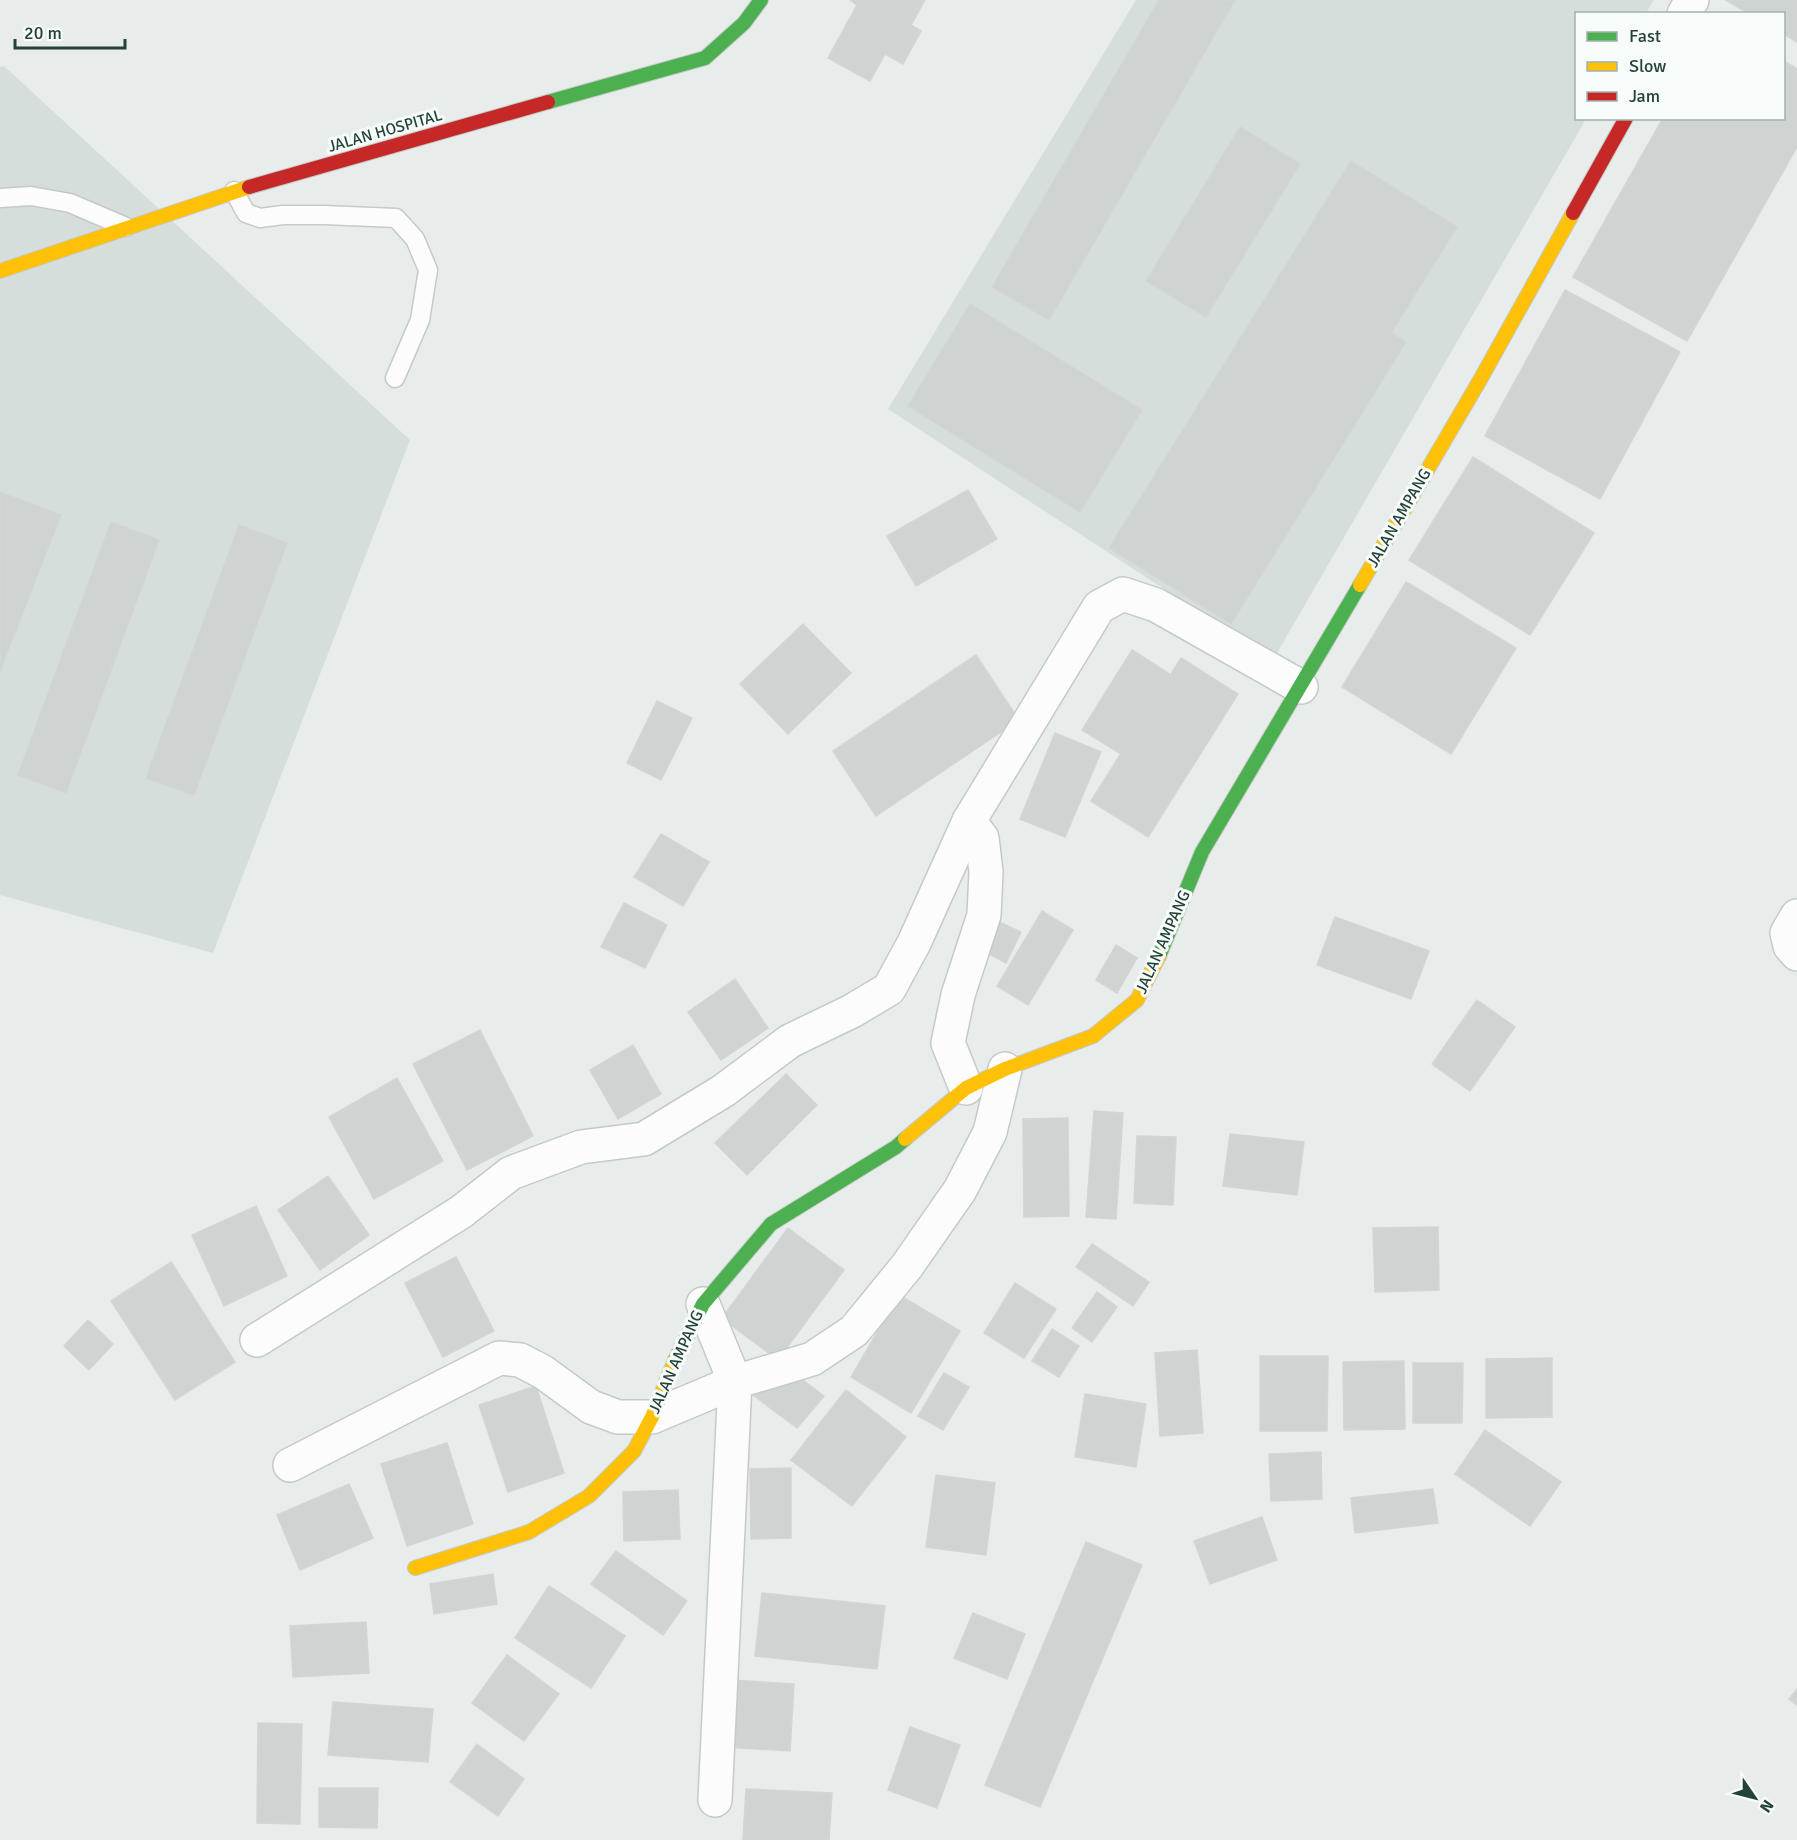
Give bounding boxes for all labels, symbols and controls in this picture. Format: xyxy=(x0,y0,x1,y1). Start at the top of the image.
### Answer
scale bar xyxy=(15,12,124,50)
legend xyxy=(1575,12,1785,120)
text: 20 m xyxy=(24,22,62,44)
text: Fast xyxy=(1629,25,1661,47)
text: Slow xyxy=(1629,55,1666,77)
text: Jam xyxy=(1629,85,1660,107)
street label: JALAN HOSPITAL xyxy=(326,105,444,157)
street label: JALAN AMPANG xyxy=(1363,465,1435,571)
street label: JALAN AMPANG xyxy=(1131,887,1195,997)
street label: JALAN AMPANG xyxy=(644,1307,708,1417)
north arrow xyxy=(1725,1768,1785,1828)
text: N xyxy=(1755,1796,1778,1816)

